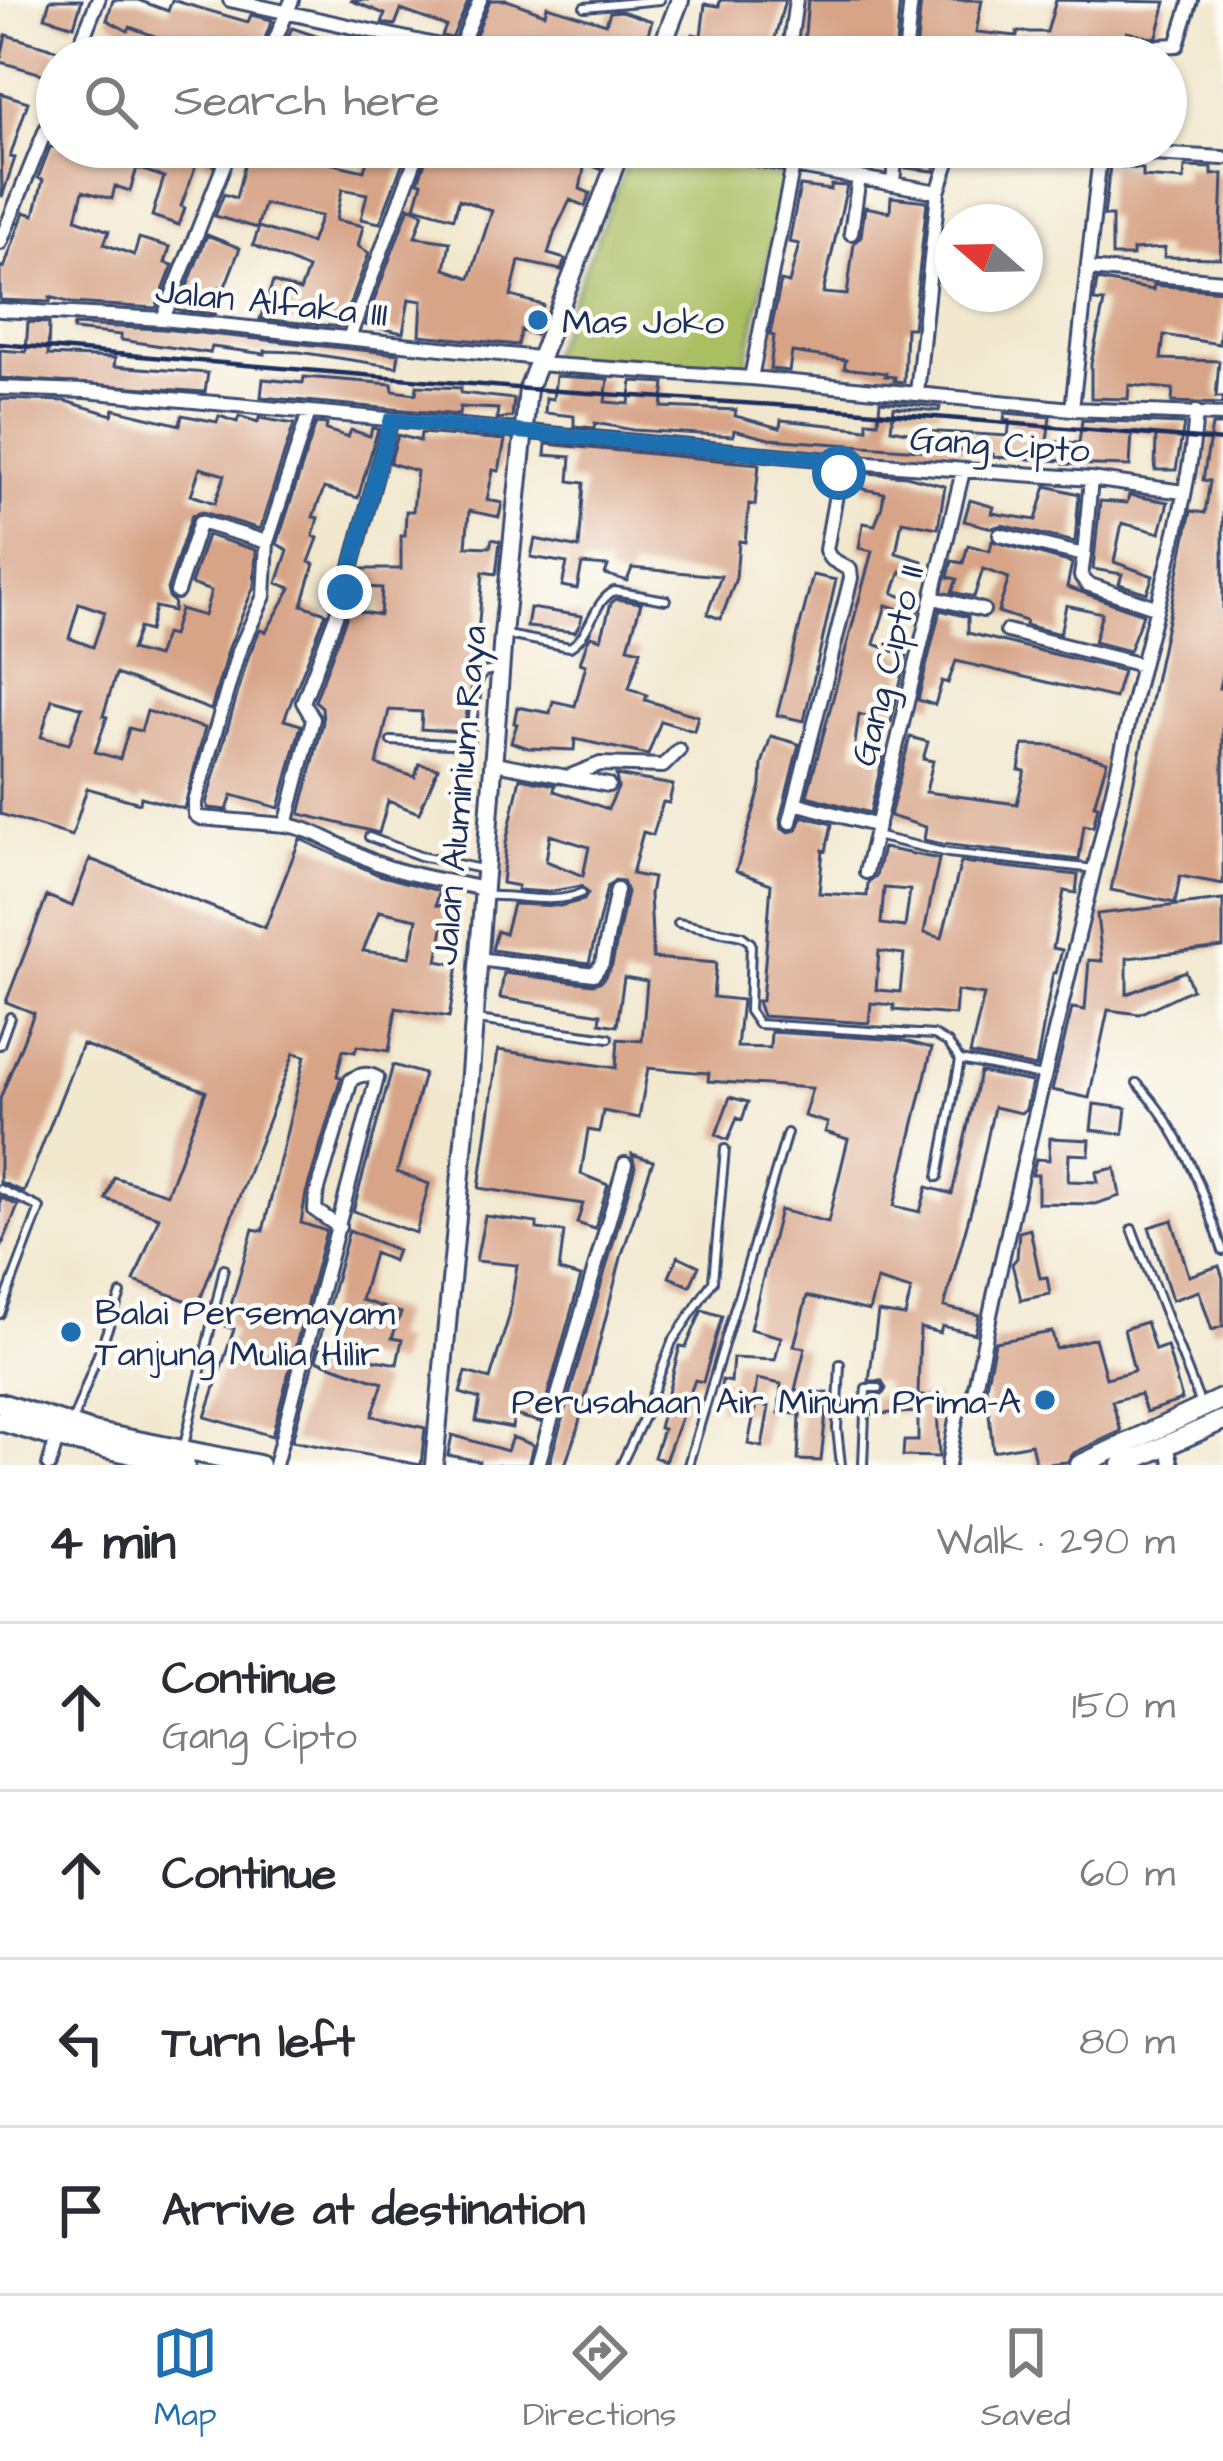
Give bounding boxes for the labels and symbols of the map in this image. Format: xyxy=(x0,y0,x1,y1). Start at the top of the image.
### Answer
north arrow xyxy=(935,204,1043,312)
street label: Jalan Alfaka III xyxy=(153,266,390,341)
place label: Mas Joko xyxy=(562,297,724,348)
marker: Mas Joko xyxy=(525,307,551,333)
street label: Gang Cipto xyxy=(908,414,1091,478)
route start xyxy=(812,446,866,500)
street label: Gang Cipto II xyxy=(839,560,939,772)
route end xyxy=(318,565,372,619)
street label: Jalan Aluminium Raya xyxy=(420,623,501,967)
place label: Balai Persemayam Tanjung Mulia Hilir xyxy=(95,1288,395,1381)
marker: Balai Persemayam Tanjung Mulia Hilir xyxy=(58,1319,84,1345)
place label: Perusahaan Air Minum Prima-A xyxy=(512,1377,1021,1428)
marker: Perusahaan Air Minum Prima-A xyxy=(1032,1387,1058,1413)

